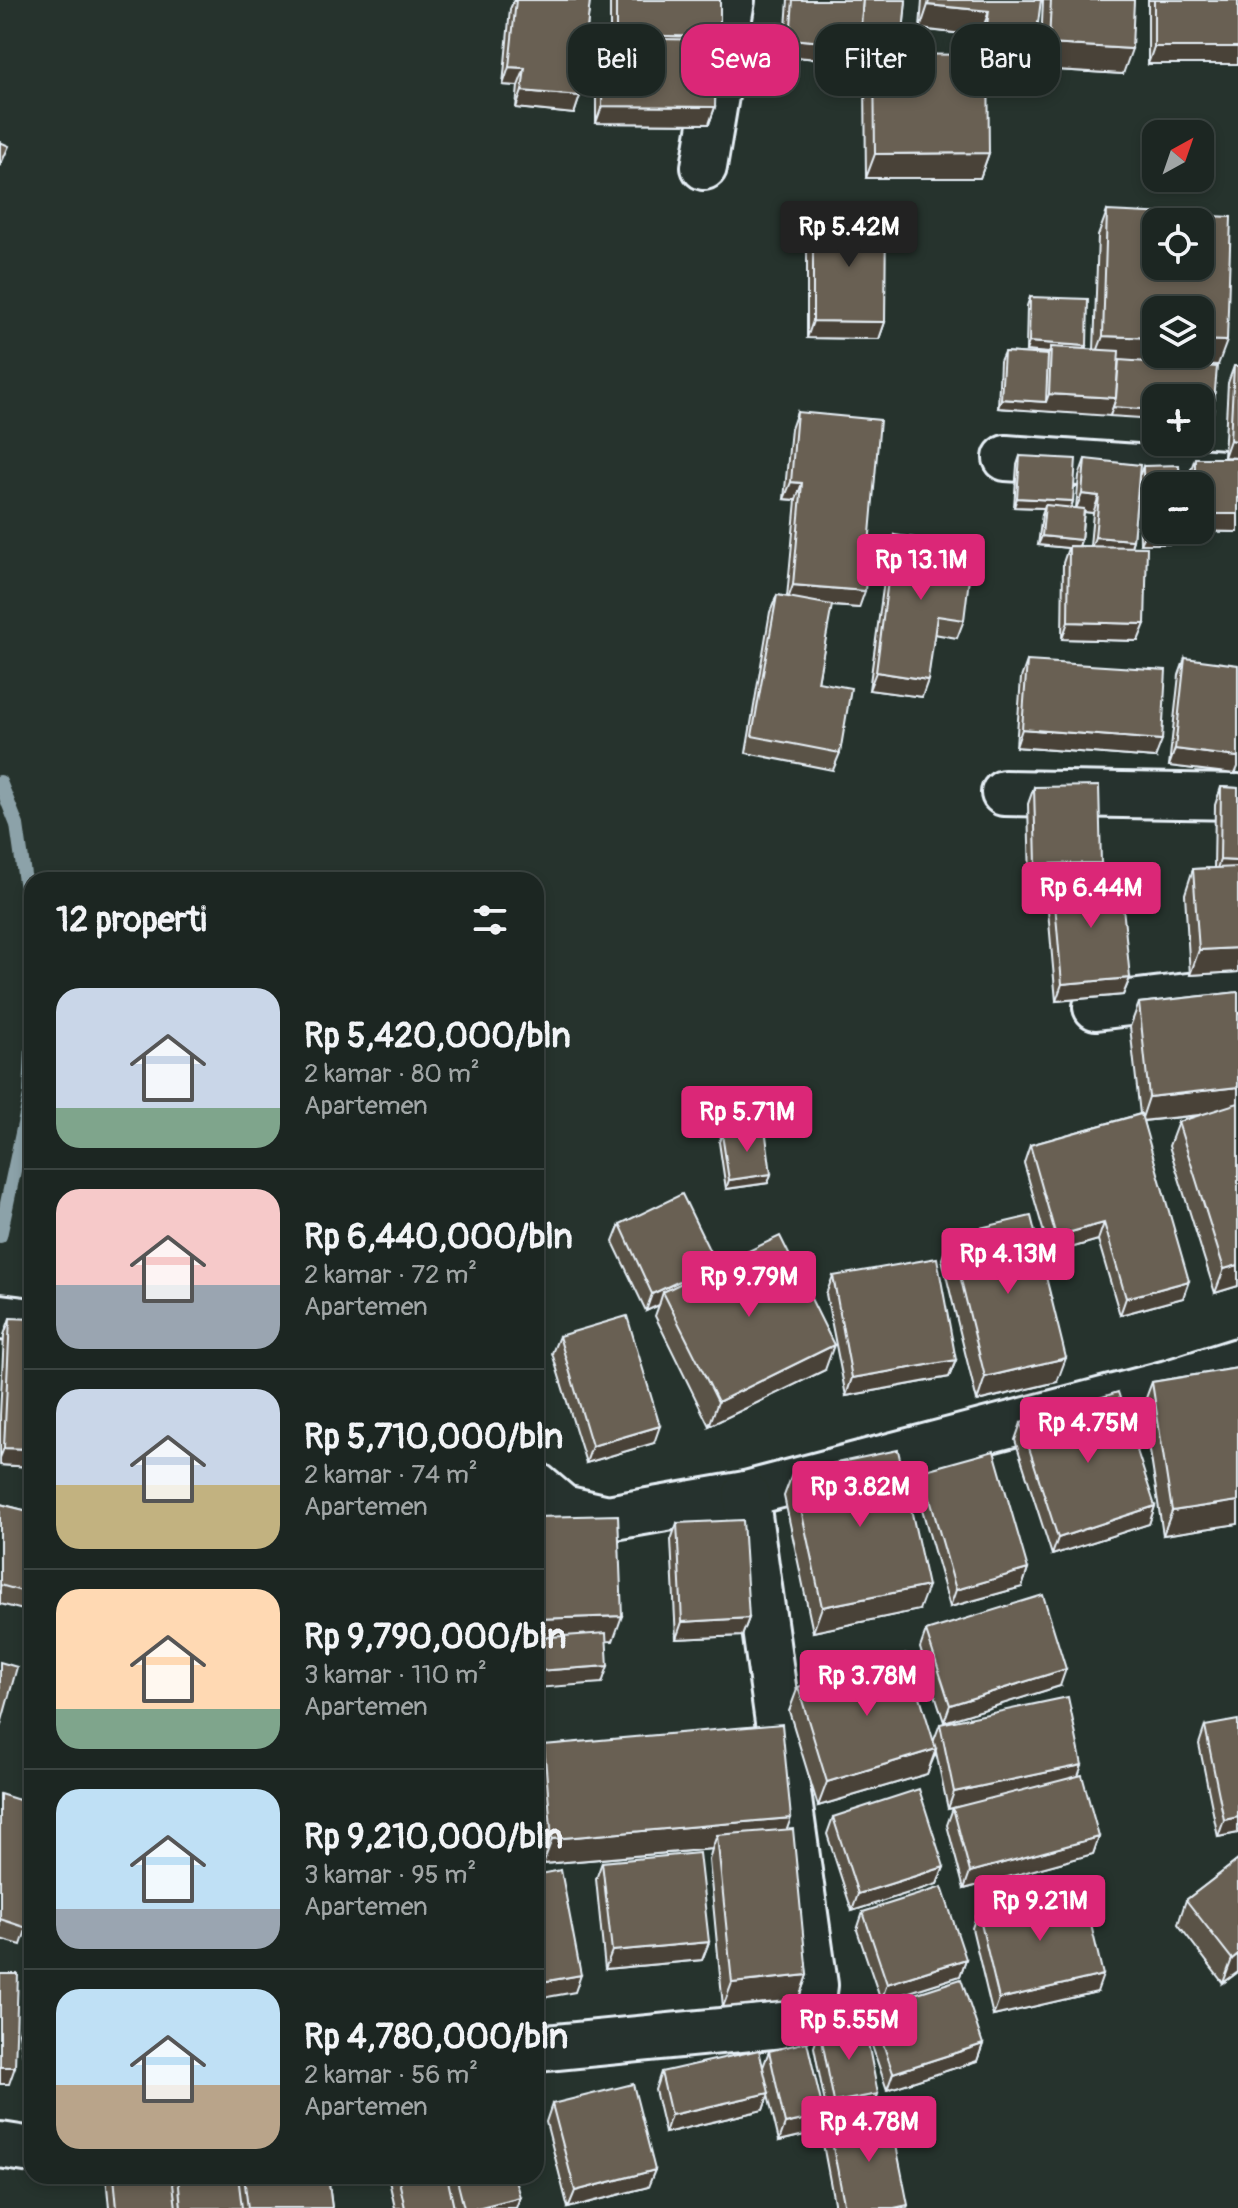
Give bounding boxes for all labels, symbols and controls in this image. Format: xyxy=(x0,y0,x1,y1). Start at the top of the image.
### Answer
chip: Beli xyxy=(568,24,665,96)
chip: Sewa xyxy=(681,24,799,96)
chip: Filter xyxy=(815,24,935,96)
chip: Baru xyxy=(951,24,1060,96)
north arrow xyxy=(1142,120,1214,192)
map controls xyxy=(1142,120,1214,544)
pin: Rp 5.42M xyxy=(766,201,932,269)
button: locate xyxy=(1142,208,1214,280)
text: Rp 5.42M xyxy=(798,211,900,243)
button: layers xyxy=(1142,296,1214,368)
button: + xyxy=(1142,384,1214,456)
button: − xyxy=(1142,472,1214,544)
pin: Rp 13.1M xyxy=(838,534,1004,602)
text: Rp 13.1M xyxy=(875,544,967,576)
pin: Rp 6.44M xyxy=(1008,862,1174,930)
text: Rp 6.44M xyxy=(1040,872,1142,904)
icon: filters xyxy=(468,898,512,942)
text: 12 properti xyxy=(56,899,206,942)
text: Rp 5,420,000/bln xyxy=(304,1015,571,1058)
icon: home xyxy=(120,1020,216,1116)
text: 2 kamar · 80 m² xyxy=(304,1058,480,1090)
pin: Rp 5.71M xyxy=(664,1086,830,1154)
text: Apartemen xyxy=(304,1090,428,1122)
text: Rp 5.71M xyxy=(699,1096,795,1128)
text: Rp 6,440,000/bln xyxy=(304,1216,573,1259)
icon: home xyxy=(120,1221,216,1317)
pin: Rp 4.13M xyxy=(925,1228,1091,1296)
text: Rp 4.13M xyxy=(959,1238,1057,1270)
pin: Rp 9.79M xyxy=(666,1251,832,1319)
text: 2 kamar · 72 m² xyxy=(304,1259,477,1291)
text: Rp 9.79M xyxy=(700,1261,798,1293)
text: Apartemen xyxy=(304,1291,428,1323)
pin: Rp 4.75M xyxy=(1005,1397,1171,1465)
text: Rp 4.75M xyxy=(1038,1407,1138,1439)
text: Rp 5,710,000/bln xyxy=(304,1416,563,1459)
icon: home xyxy=(120,1421,216,1517)
text: 2 kamar · 74 m² xyxy=(304,1459,478,1491)
pin: Rp 3.82M xyxy=(777,1461,943,1529)
text: Rp 3.82M xyxy=(810,1471,910,1503)
text: Apartemen xyxy=(304,1491,428,1523)
text: Rp 9,790,000/bln xyxy=(304,1616,567,1659)
icon: home xyxy=(120,1621,216,1717)
pin: Rp 3.78M xyxy=(784,1650,950,1718)
text: 3 kamar · 110 m² xyxy=(304,1659,487,1691)
text: Rp 3.78M xyxy=(818,1660,916,1692)
text: Apartemen xyxy=(304,1691,428,1723)
text: Rp 9,210,000/bln xyxy=(304,1816,563,1859)
icon: home xyxy=(120,1821,216,1917)
text: 3 kamar · 95 m² xyxy=(304,1859,476,1891)
pin: Rp 9.21M xyxy=(957,1875,1123,1943)
text: Rp 9.21M xyxy=(992,1885,1088,1917)
text: Apartemen xyxy=(304,1891,428,1923)
pin: Rp 5.55M xyxy=(766,1994,932,2062)
text: Rp 5.55M xyxy=(799,2004,899,2036)
text: Rp 4,780,000/bln xyxy=(304,2016,568,2059)
icon: home xyxy=(120,2021,216,2117)
text: 2 kamar · 56 m² xyxy=(304,2059,478,2091)
text: Apartemen xyxy=(304,2091,428,2123)
pin: Rp 4.78M xyxy=(786,2096,952,2164)
text: Rp 4.78M xyxy=(819,2106,919,2138)

